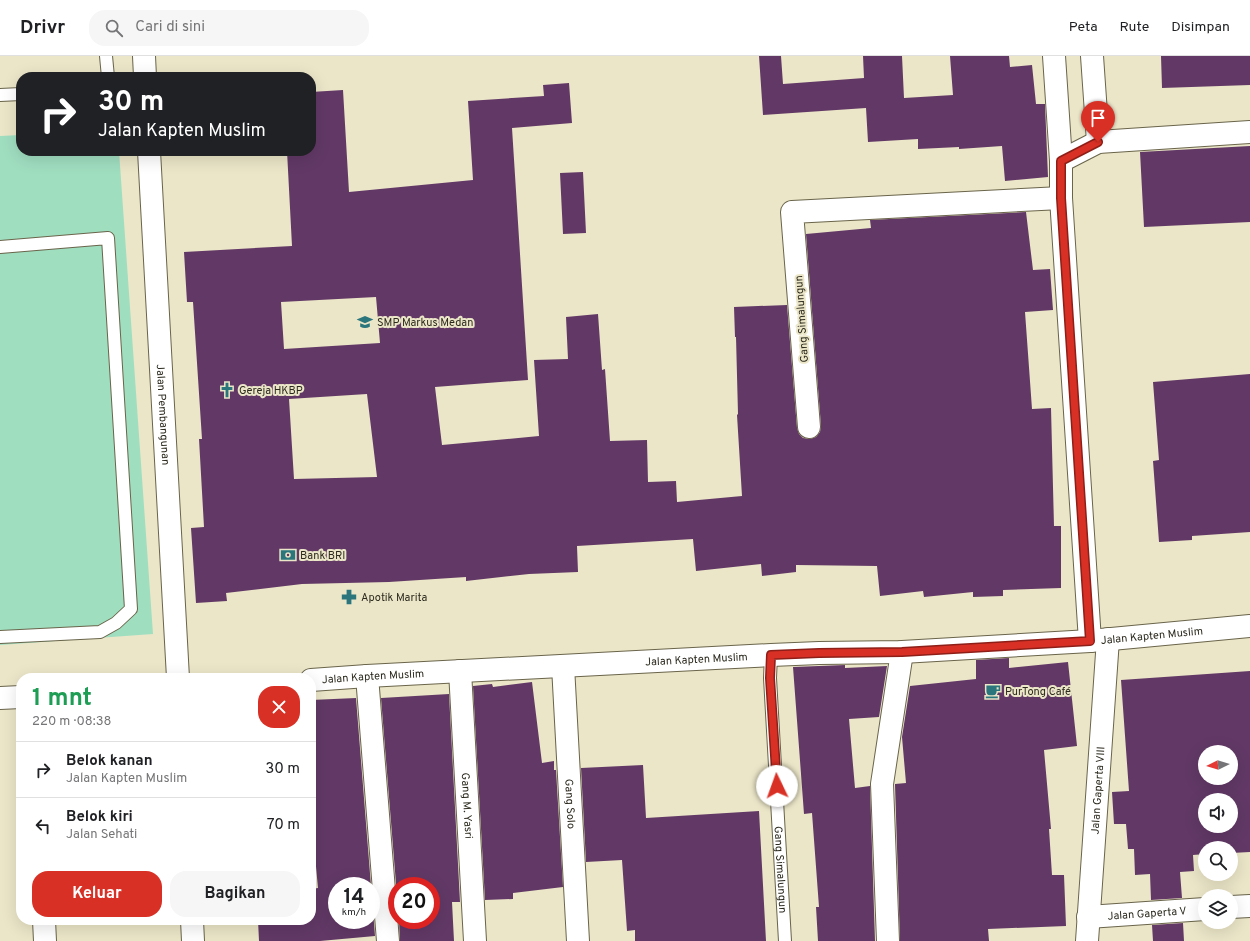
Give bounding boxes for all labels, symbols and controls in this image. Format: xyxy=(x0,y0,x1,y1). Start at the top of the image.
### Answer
search box xyxy=(89,10,369,46)
text: Drivr xyxy=(20,16,65,40)
icon: search xyxy=(103,17,125,39)
text: Cari di sini xyxy=(135,18,205,37)
text: Peta xyxy=(1069,19,1098,36)
text: Rute xyxy=(1120,19,1149,36)
text: Disimpan xyxy=(1171,19,1230,36)
text: 30 m xyxy=(98,85,164,121)
icon: right xyxy=(32,88,84,140)
pin xyxy=(1081,101,1115,142)
icon: arrive xyxy=(1087,107,1109,129)
text: Jalan Kapten Muslim xyxy=(98,120,266,143)
street label: Gang Simalungun xyxy=(792,275,812,363)
school or university icon: SMP Markus Medan xyxy=(356,313,374,331)
place label: SMP Markus Medan xyxy=(377,316,473,330)
street label: Jalan Pembangunan xyxy=(153,364,172,466)
church icon: Gereja HKBP xyxy=(218,381,236,399)
place label: Gereja HKBP xyxy=(239,384,303,398)
bank icon: Bank BRI xyxy=(279,546,297,564)
place label: Bank BRI xyxy=(300,549,345,563)
pharmacy icon: Apotik Marita xyxy=(340,588,358,606)
place label: Apotik Marita xyxy=(361,591,428,605)
street label: Jalan Kapten Muslim xyxy=(1100,624,1204,648)
street label: Jalan Kapten Muslim xyxy=(645,650,748,670)
street label: Jalan Kapten Muslim xyxy=(321,667,425,687)
cafe icon: PurTong Café xyxy=(984,682,1002,700)
text: 1 mnt xyxy=(32,684,92,714)
place label: PurTong Café xyxy=(1005,685,1071,699)
button: close xyxy=(258,686,300,728)
text: 220 m · 08:38 xyxy=(32,714,111,730)
north arrow xyxy=(1198,745,1238,785)
map controls xyxy=(1198,745,1238,929)
street label: Jalan Gaperta VIII xyxy=(1088,746,1109,835)
text: Belok kanan xyxy=(66,752,153,771)
icon: right xyxy=(32,759,54,781)
text: 30 m xyxy=(265,760,300,779)
position arrow xyxy=(756,765,798,807)
text: Jalan Kapten Muslim xyxy=(66,771,187,787)
street label: Gang M. Yasri xyxy=(458,772,475,839)
street label: Gang Solo xyxy=(561,778,578,829)
button: sound xyxy=(1198,793,1238,833)
text: Belok kiri xyxy=(66,808,133,827)
icon: left xyxy=(32,815,54,837)
text: 70 m xyxy=(267,816,300,835)
street label: Gang Simalungun xyxy=(770,826,789,914)
text: Jalan Sehati xyxy=(66,827,137,843)
button: search xyxy=(1198,841,1238,881)
button: Keluar xyxy=(32,871,162,917)
button: Bagikan xyxy=(170,871,300,917)
speed limit sign: 20 xyxy=(388,877,440,929)
text: 14 xyxy=(344,885,364,911)
button: layers xyxy=(1198,889,1238,929)
street label: Jalan Gaperta V xyxy=(1107,904,1187,924)
text: km/h xyxy=(342,906,366,919)

